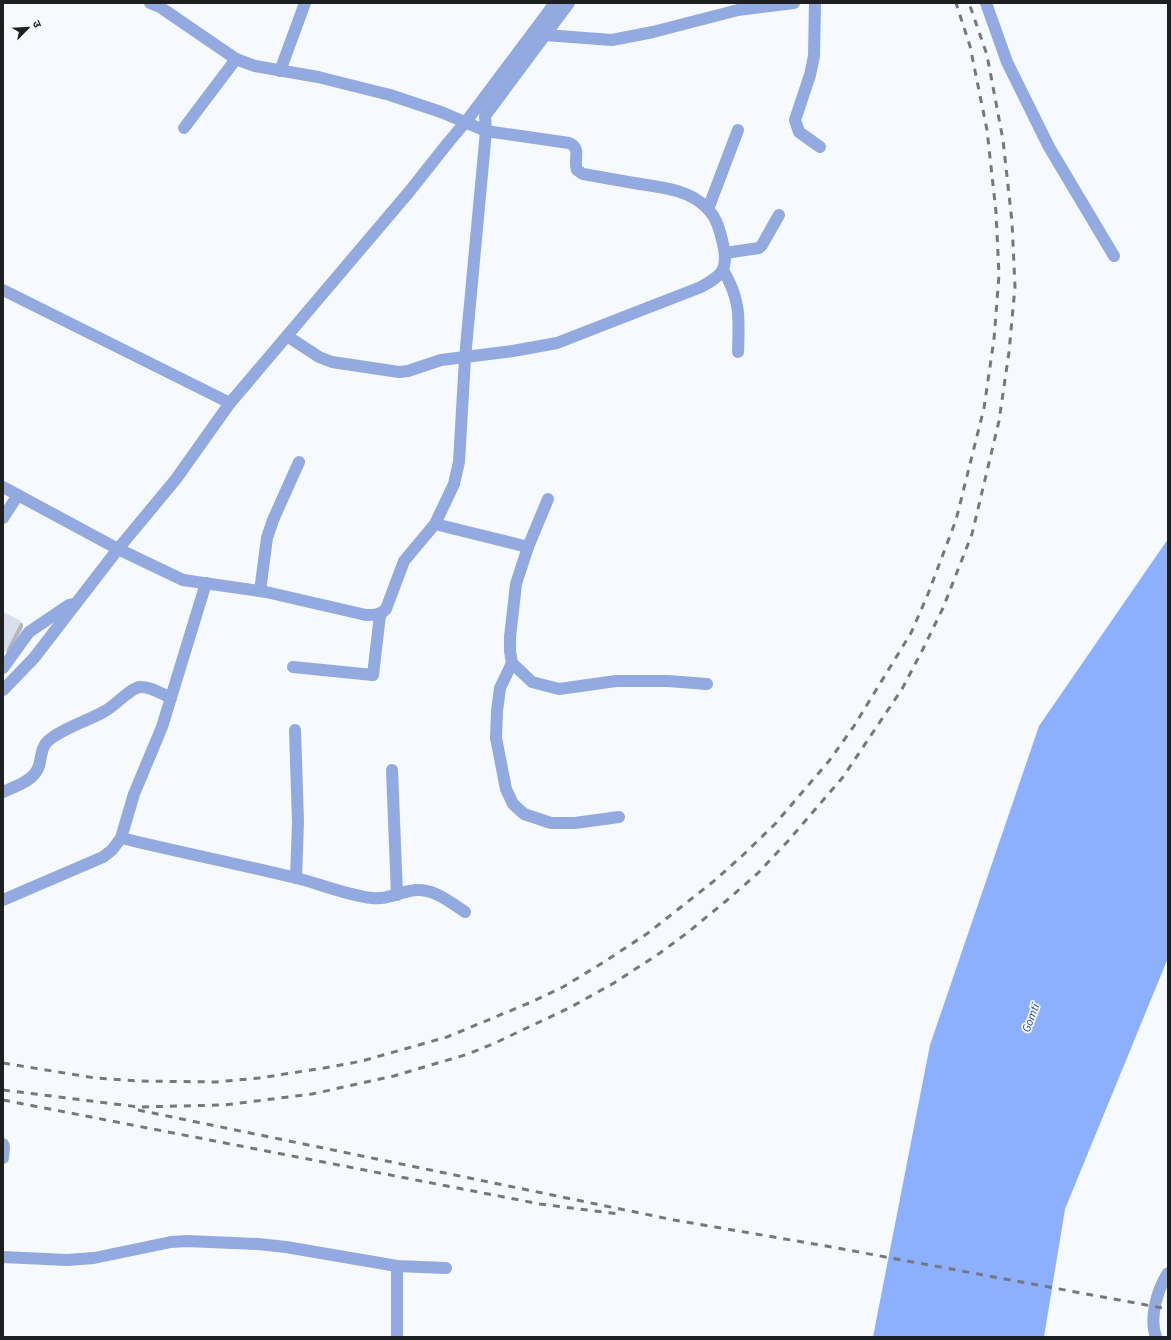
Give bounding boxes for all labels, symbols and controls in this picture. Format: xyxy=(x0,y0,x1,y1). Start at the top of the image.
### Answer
north arrow xyxy=(8,8,48,48)
text: उ xyxy=(29,18,45,31)
water label: Gomtī xyxy=(1018,1000,1045,1035)

